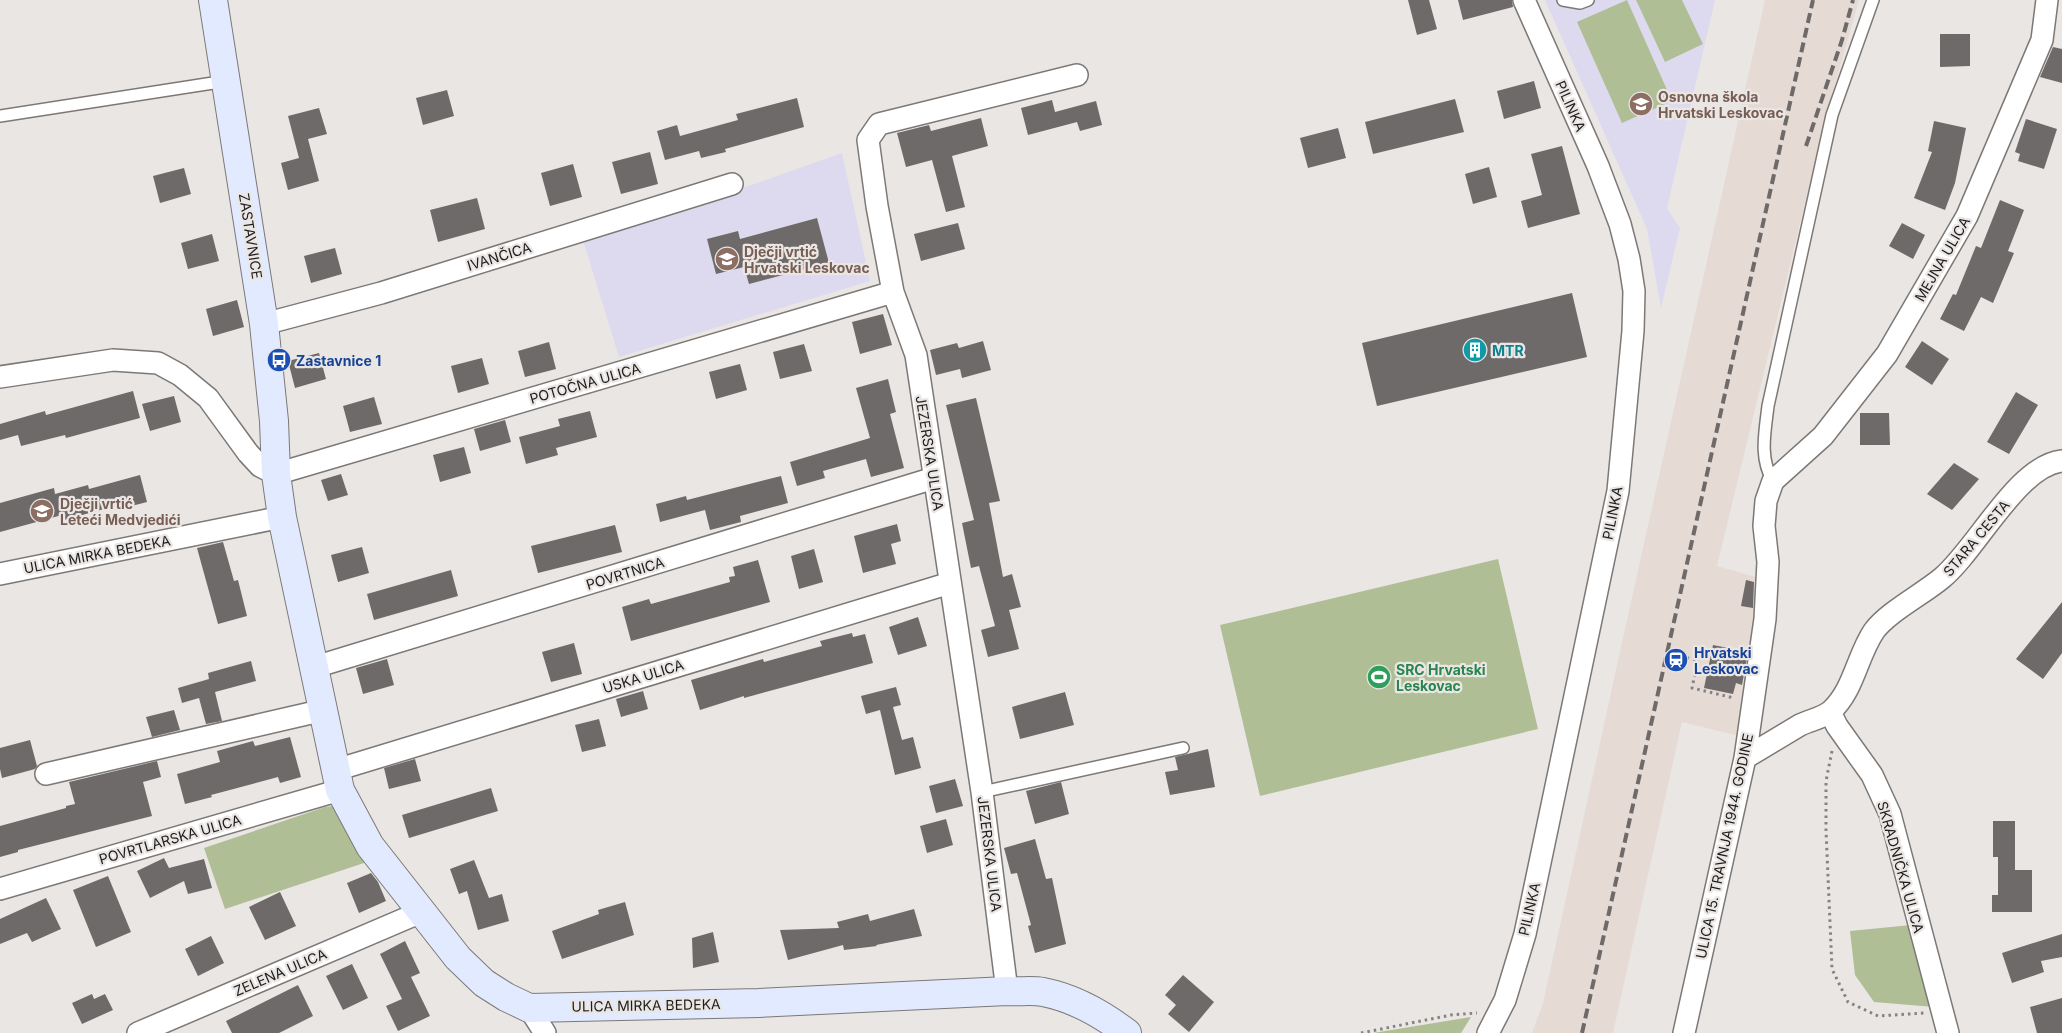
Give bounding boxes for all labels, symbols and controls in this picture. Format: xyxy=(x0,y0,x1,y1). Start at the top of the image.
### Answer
street label: PILINKA xyxy=(1552,78,1590,134)
place label: Osnovna škola Hrvatski Leskovac xyxy=(1658,88,1784,121)
school or university icon: Osnovna škola Hrvatski Leskovac xyxy=(1628,91,1654,117)
street label: ZASTAVNICE xyxy=(236,192,266,280)
street label: MEJNA ULICA xyxy=(1911,213,1973,304)
street label: IVANČICA xyxy=(465,238,533,274)
place label: Dječji vrtić Hrvatski Leskovac xyxy=(744,243,870,276)
school or university icon: Dječji vrtić Hrvatski Leskovac xyxy=(714,246,740,272)
building icon: MTR xyxy=(1462,337,1488,363)
place label: MTR xyxy=(1492,342,1524,359)
bus stop icon: Zastavnice 1 xyxy=(266,347,292,373)
place label: Zastavnice 1 xyxy=(296,352,381,369)
street label: POTOČNA ULICA xyxy=(528,359,643,407)
street label: JEZERSKA ULICA xyxy=(913,394,948,512)
street label: PILINKA xyxy=(1599,485,1626,541)
place label: Dječji vrtić Leteći Medvjedići xyxy=(60,495,181,528)
street label: STARA CESTA xyxy=(1939,496,2013,580)
school or university icon: Dječji vrtić Leteći Medvjedići xyxy=(29,498,55,524)
street label: ULICA MIRKA BEDEKA xyxy=(22,531,172,577)
street label: POVRTNICA xyxy=(584,553,666,593)
place label: Hrvatski Leskovac xyxy=(1694,644,1759,677)
station icon: Hrvatski Leskovac xyxy=(1663,647,1689,673)
street label: USKA ULICA xyxy=(600,655,686,696)
place label: SRC Hrvatski Leskovac xyxy=(1396,661,1486,694)
sports icon: SRC Hrvatski Leskovac xyxy=(1366,664,1392,690)
street label: ULICA 15. TRAVNJA 1944. GODINE xyxy=(1692,732,1756,960)
street label: JEZERSKA ULICA xyxy=(974,795,1006,913)
street label: SKRADNIČKA ULICA xyxy=(1874,799,1928,935)
street label: POVRTLARSKA ULICA xyxy=(97,810,243,867)
street label: PILINKA xyxy=(1515,880,1543,937)
street label: ZELENA ULICA xyxy=(231,945,329,999)
street label: ULICA MIRKA BEDEKA xyxy=(571,995,721,1015)

